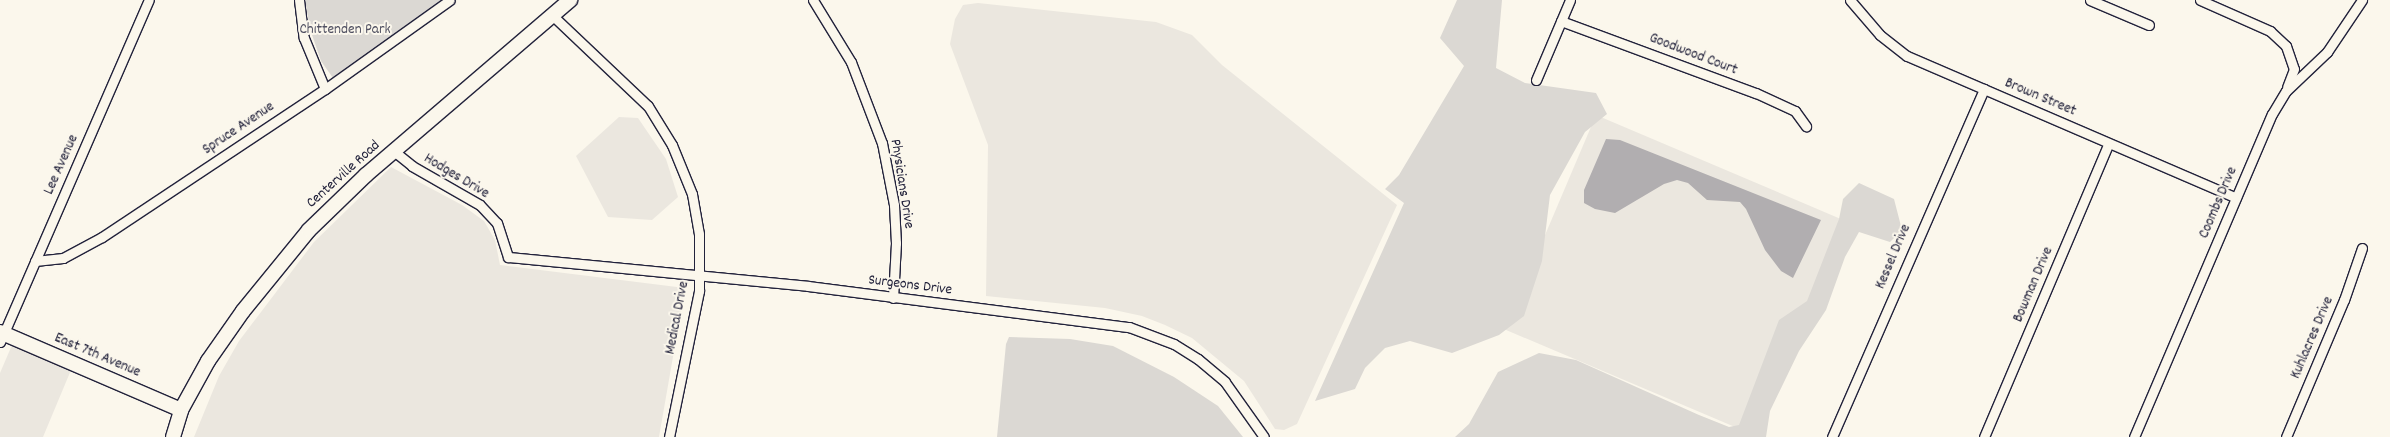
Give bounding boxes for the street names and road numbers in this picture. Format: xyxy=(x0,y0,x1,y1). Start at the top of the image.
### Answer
street label: Goodwood Court xyxy=(1646,30,1740,80)
street label: Brown Street xyxy=(2002,75,2078,121)
street label: Spruce Avenue xyxy=(200,98,278,160)
street label: Lee Avenue xyxy=(41,132,83,198)
street label: Centerville Road xyxy=(303,137,385,213)
street label: Physicians Drive xyxy=(885,138,917,230)
street label: Hodges Drive xyxy=(420,150,492,204)
street label: Coombs Drive xyxy=(2196,164,2242,242)
street label: Kessel Drive xyxy=(1872,222,1916,292)
street label: Bowman Drive xyxy=(2010,245,2058,325)
street label: Surgeons Drive xyxy=(867,272,953,300)
street label: Medical Drive xyxy=(662,280,694,356)
street label: Kuhlacres Drive xyxy=(2288,294,2338,382)
street label: East 7th Avenue xyxy=(51,330,143,382)

